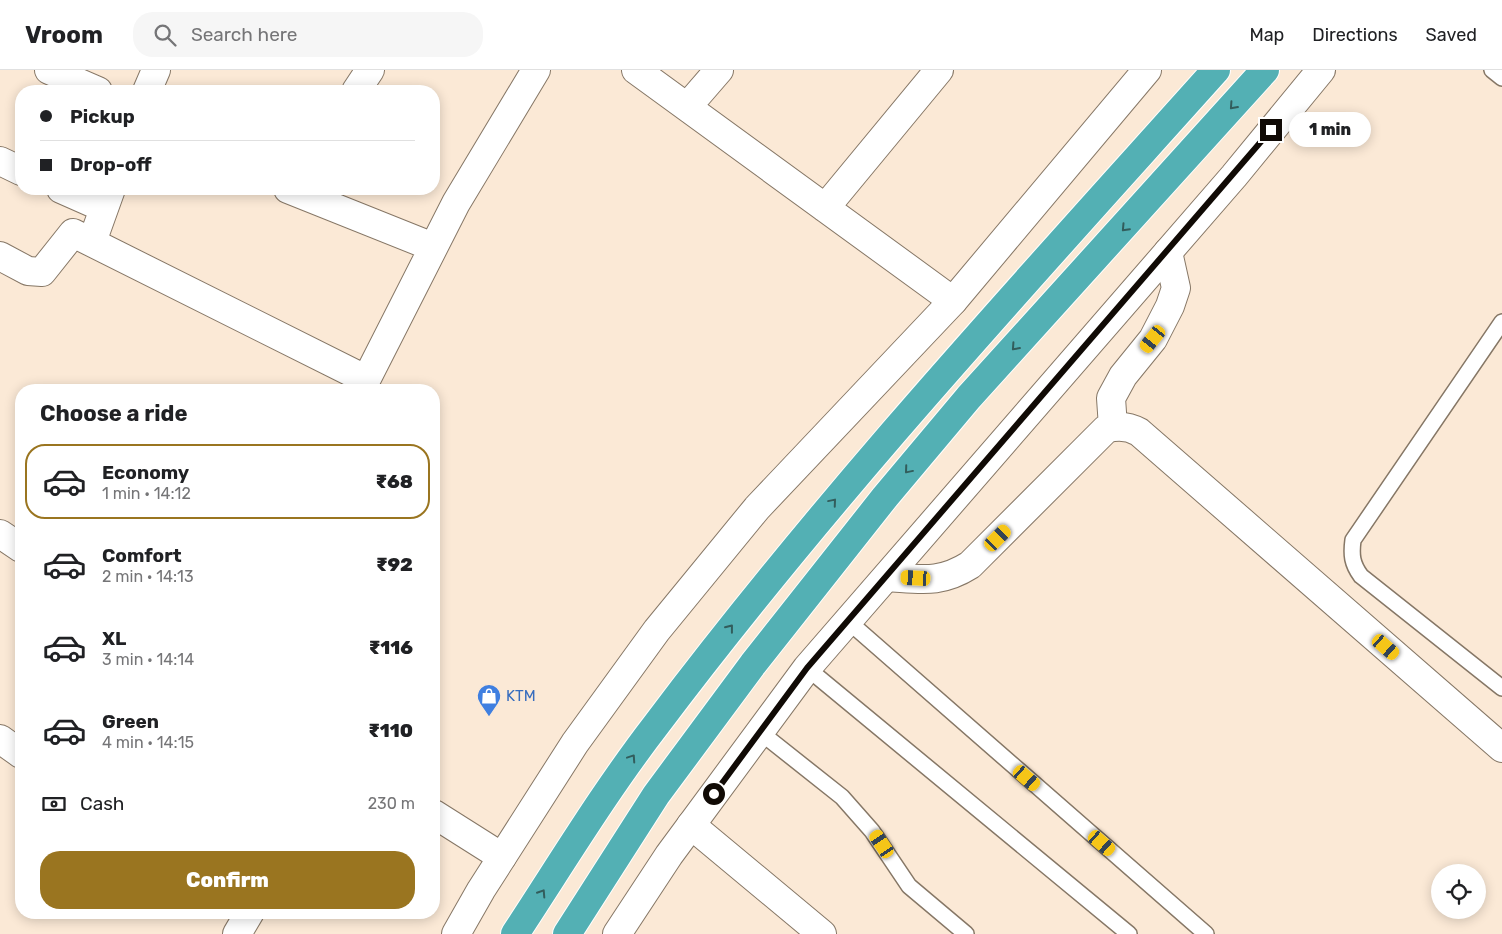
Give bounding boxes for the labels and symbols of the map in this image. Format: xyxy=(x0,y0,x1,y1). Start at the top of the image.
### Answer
one-way arrow xyxy=(1230,101,1239,110)
callout: 1 min xyxy=(1288,112,1371,148)
route end xyxy=(1260,119,1282,141)
one-way arrow xyxy=(1122,222,1131,231)
car xyxy=(1137,323,1168,355)
one-way arrow xyxy=(1012,342,1021,351)
one-way arrow xyxy=(905,464,914,473)
one-way arrow xyxy=(827,499,836,508)
car xyxy=(982,522,1013,554)
car xyxy=(900,570,931,586)
one-way arrow xyxy=(725,625,733,634)
car xyxy=(1369,631,1402,663)
shop icon: KTM xyxy=(476,683,502,717)
place label: KTM xyxy=(506,687,536,705)
one-way arrow xyxy=(626,754,635,764)
car xyxy=(1010,762,1043,794)
route start xyxy=(703,783,725,805)
car xyxy=(867,827,896,861)
car xyxy=(1085,827,1118,859)
one-way arrow xyxy=(536,889,545,899)

